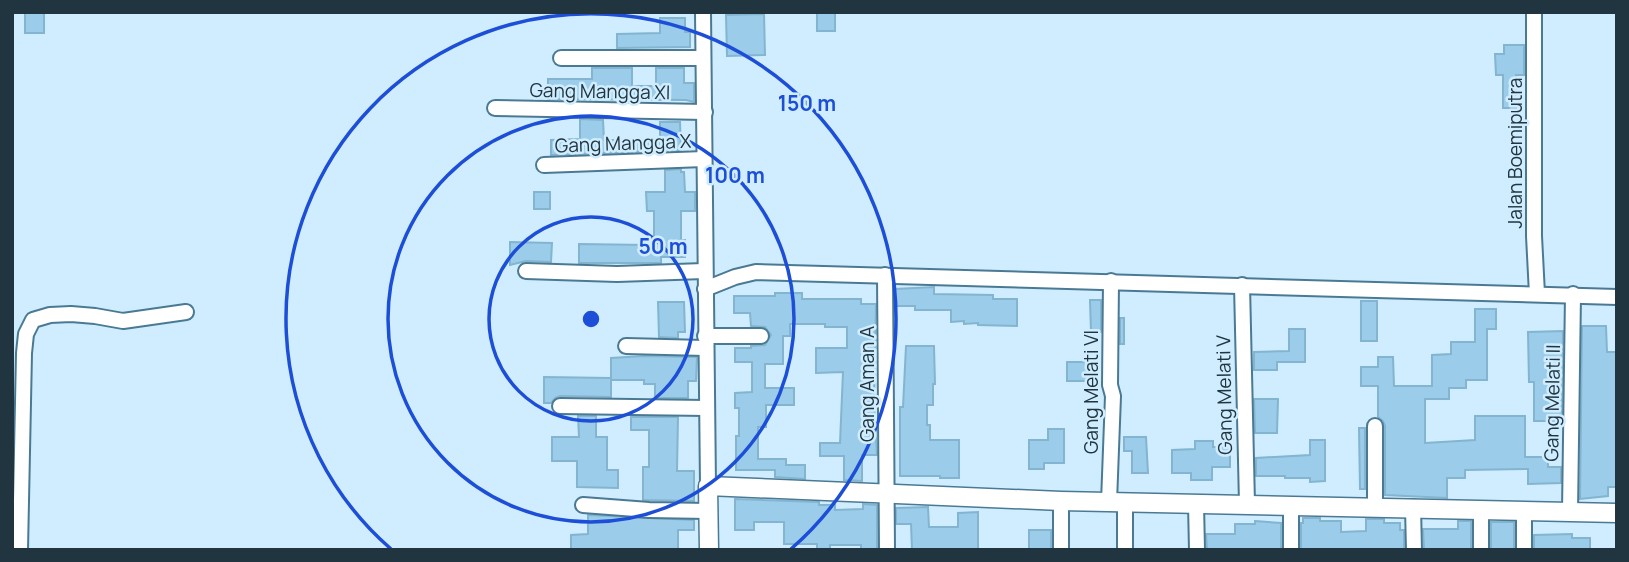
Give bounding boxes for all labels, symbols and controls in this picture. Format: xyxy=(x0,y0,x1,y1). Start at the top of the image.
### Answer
street label: Gang Mangga XI xyxy=(529,77,671,105)
street label: Jalan Boemiputra xyxy=(1502,78,1528,228)
text: 150 m xyxy=(778,89,836,117)
street label: Gang Mangga X xyxy=(554,128,692,158)
text: 100 m xyxy=(705,161,765,189)
text: 50 m xyxy=(638,232,688,260)
centre of rings xyxy=(579,307,603,331)
street label: Gang Aman A xyxy=(854,326,880,442)
street label: Gang Melati VI xyxy=(1078,330,1104,454)
street label: Gang Melati V xyxy=(1210,334,1238,455)
street label: Gang Melati II xyxy=(1538,344,1566,462)

